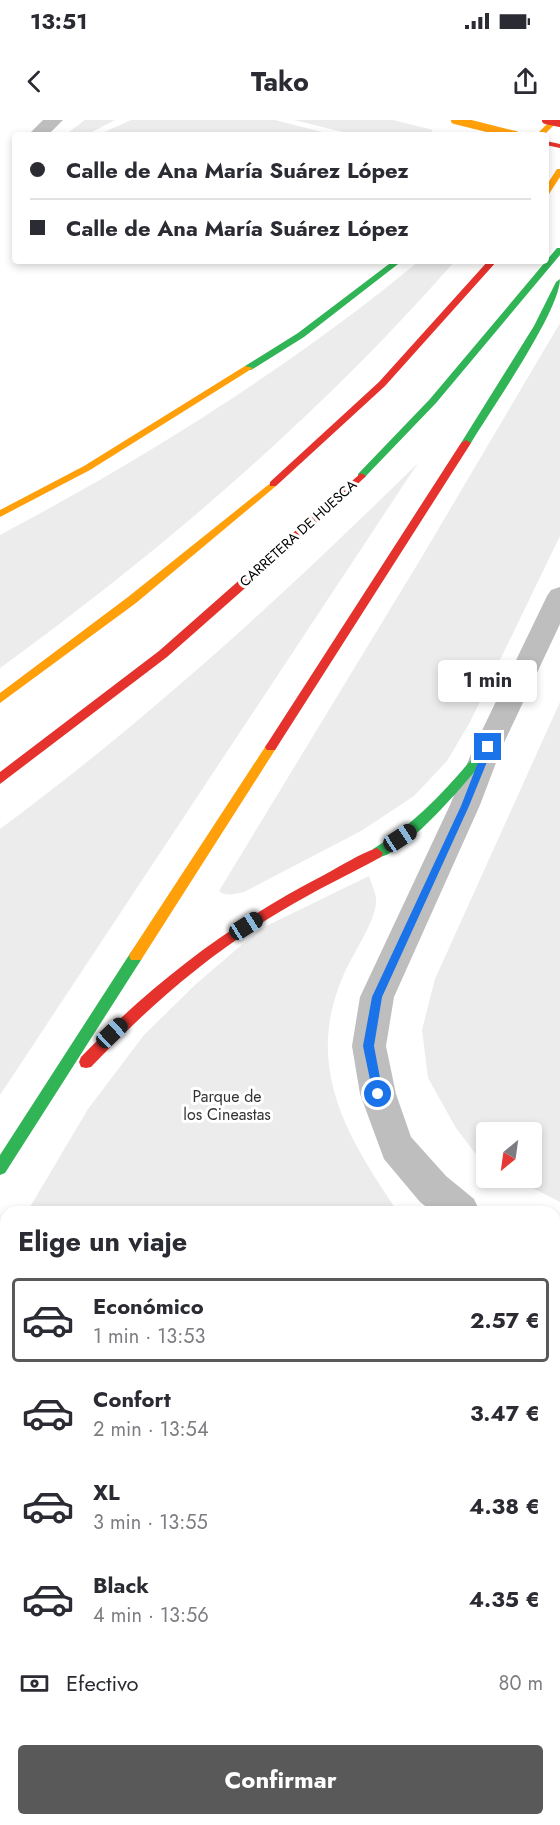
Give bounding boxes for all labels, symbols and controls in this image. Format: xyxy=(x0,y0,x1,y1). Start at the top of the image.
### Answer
text: 13:51 xyxy=(30,5,87,37)
text: Tako xyxy=(251,62,309,101)
icon: back xyxy=(18,65,51,98)
icon: share xyxy=(509,65,542,98)
text: Calle de Ana María Suárez López xyxy=(66,154,409,186)
text: Calle de Ana María Suárez López xyxy=(66,212,409,244)
street label: CARRETERA DE HUESCA xyxy=(235,474,362,591)
callout: 1 min xyxy=(438,660,538,702)
text: 1 min xyxy=(463,666,512,695)
route end xyxy=(474,733,501,760)
car xyxy=(380,821,420,855)
car xyxy=(226,909,266,943)
car xyxy=(93,1014,131,1052)
route start xyxy=(364,1080,391,1107)
park label: Parque de los Cineastas xyxy=(183,1085,271,1126)
north arrow xyxy=(476,1122,542,1188)
map controls xyxy=(476,1122,542,1188)
text: Elige un viaje xyxy=(18,1222,187,1261)
text: Económico xyxy=(93,1290,204,1322)
icon: car xyxy=(21,1293,75,1347)
text: 2.57 € xyxy=(470,1304,540,1336)
text: 1 min · 13:53 xyxy=(93,1322,205,1351)
text: Confort xyxy=(93,1383,171,1415)
icon: car xyxy=(21,1386,75,1440)
text: 3.47 € xyxy=(470,1397,540,1429)
text: 2 min · 13:54 xyxy=(93,1415,209,1444)
text: XL xyxy=(93,1476,120,1508)
icon: car xyxy=(21,1479,75,1533)
text: 4.38 € xyxy=(469,1490,540,1522)
text: 3 min · 13:55 xyxy=(93,1508,208,1537)
text: Black xyxy=(93,1569,149,1601)
icon: car xyxy=(21,1572,75,1626)
text: 4.35 € xyxy=(469,1583,540,1615)
text: 4 min · 13:56 xyxy=(93,1601,209,1630)
icon: cash xyxy=(18,1667,51,1700)
text: Efectivo xyxy=(66,1667,139,1699)
text: 80 m xyxy=(498,1669,543,1698)
button: Confirmar xyxy=(18,1745,543,1814)

